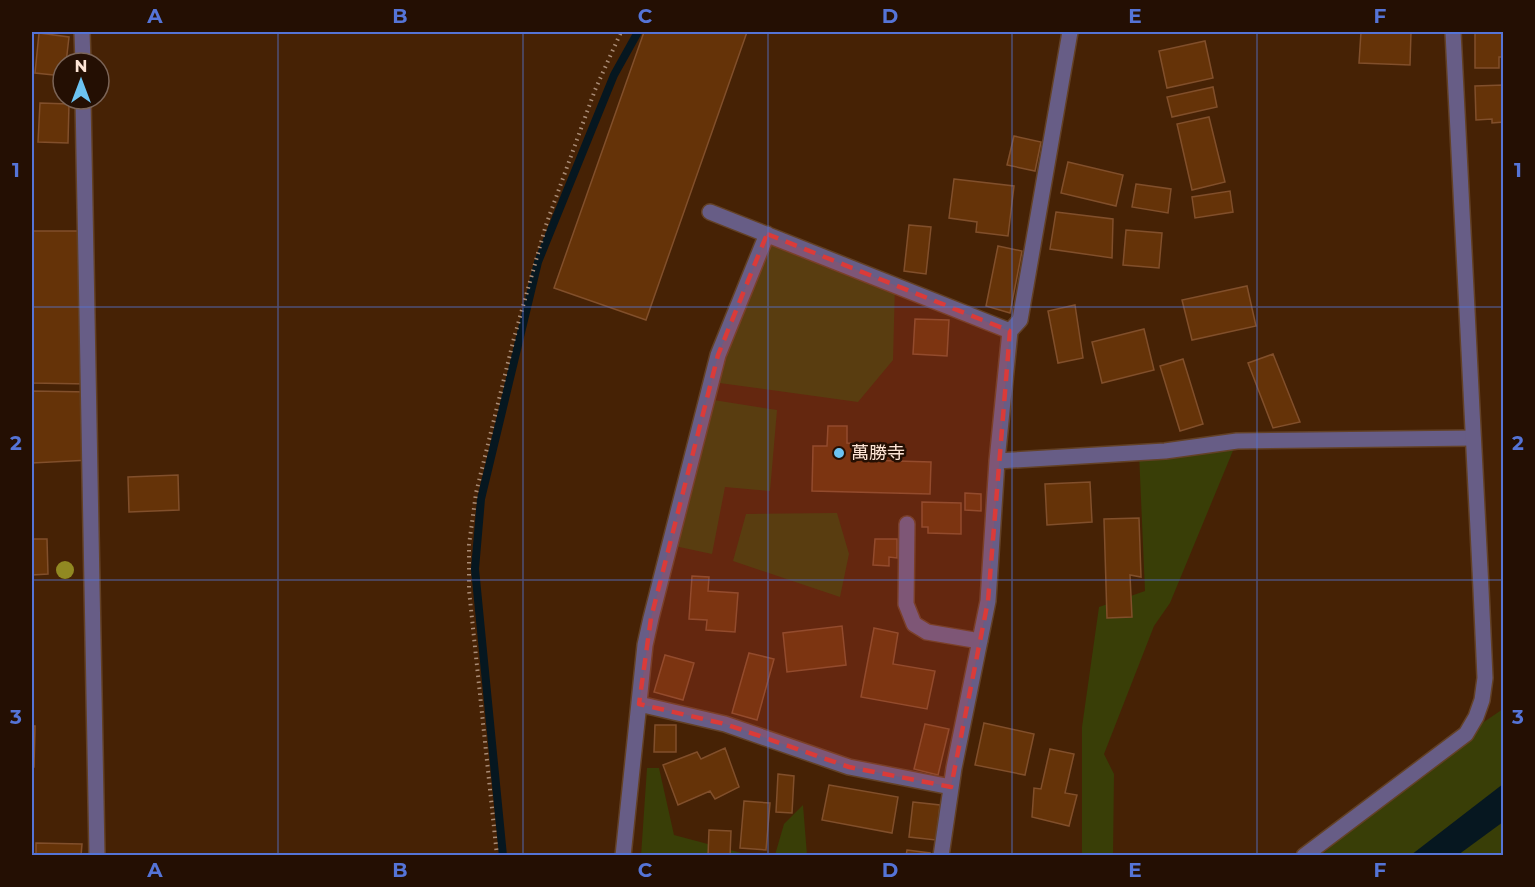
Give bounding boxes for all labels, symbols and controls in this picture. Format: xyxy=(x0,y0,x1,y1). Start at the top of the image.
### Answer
text: A xyxy=(146,4,163,28)
text: B xyxy=(392,4,408,28)
text: C xyxy=(638,4,653,28)
text: D xyxy=(882,4,898,28)
text: E xyxy=(1128,4,1142,28)
text: F xyxy=(1374,4,1387,28)
north arrow xyxy=(51,51,111,111)
text: N xyxy=(75,57,87,76)
text: 1 xyxy=(12,158,20,182)
text: 1 xyxy=(1514,158,1522,182)
text: 2 xyxy=(10,431,22,455)
text: 2 xyxy=(1512,431,1524,455)
place label: 萬勝寺 xyxy=(851,442,905,464)
marker: 萬勝寺 xyxy=(832,446,846,460)
text: 3 xyxy=(9,705,22,729)
text: 3 xyxy=(1511,705,1524,729)
text: A xyxy=(146,858,163,882)
text: B xyxy=(392,858,408,882)
text: C xyxy=(638,858,653,882)
text: D xyxy=(882,858,898,882)
text: E xyxy=(1128,858,1142,882)
text: F xyxy=(1374,858,1387,882)

